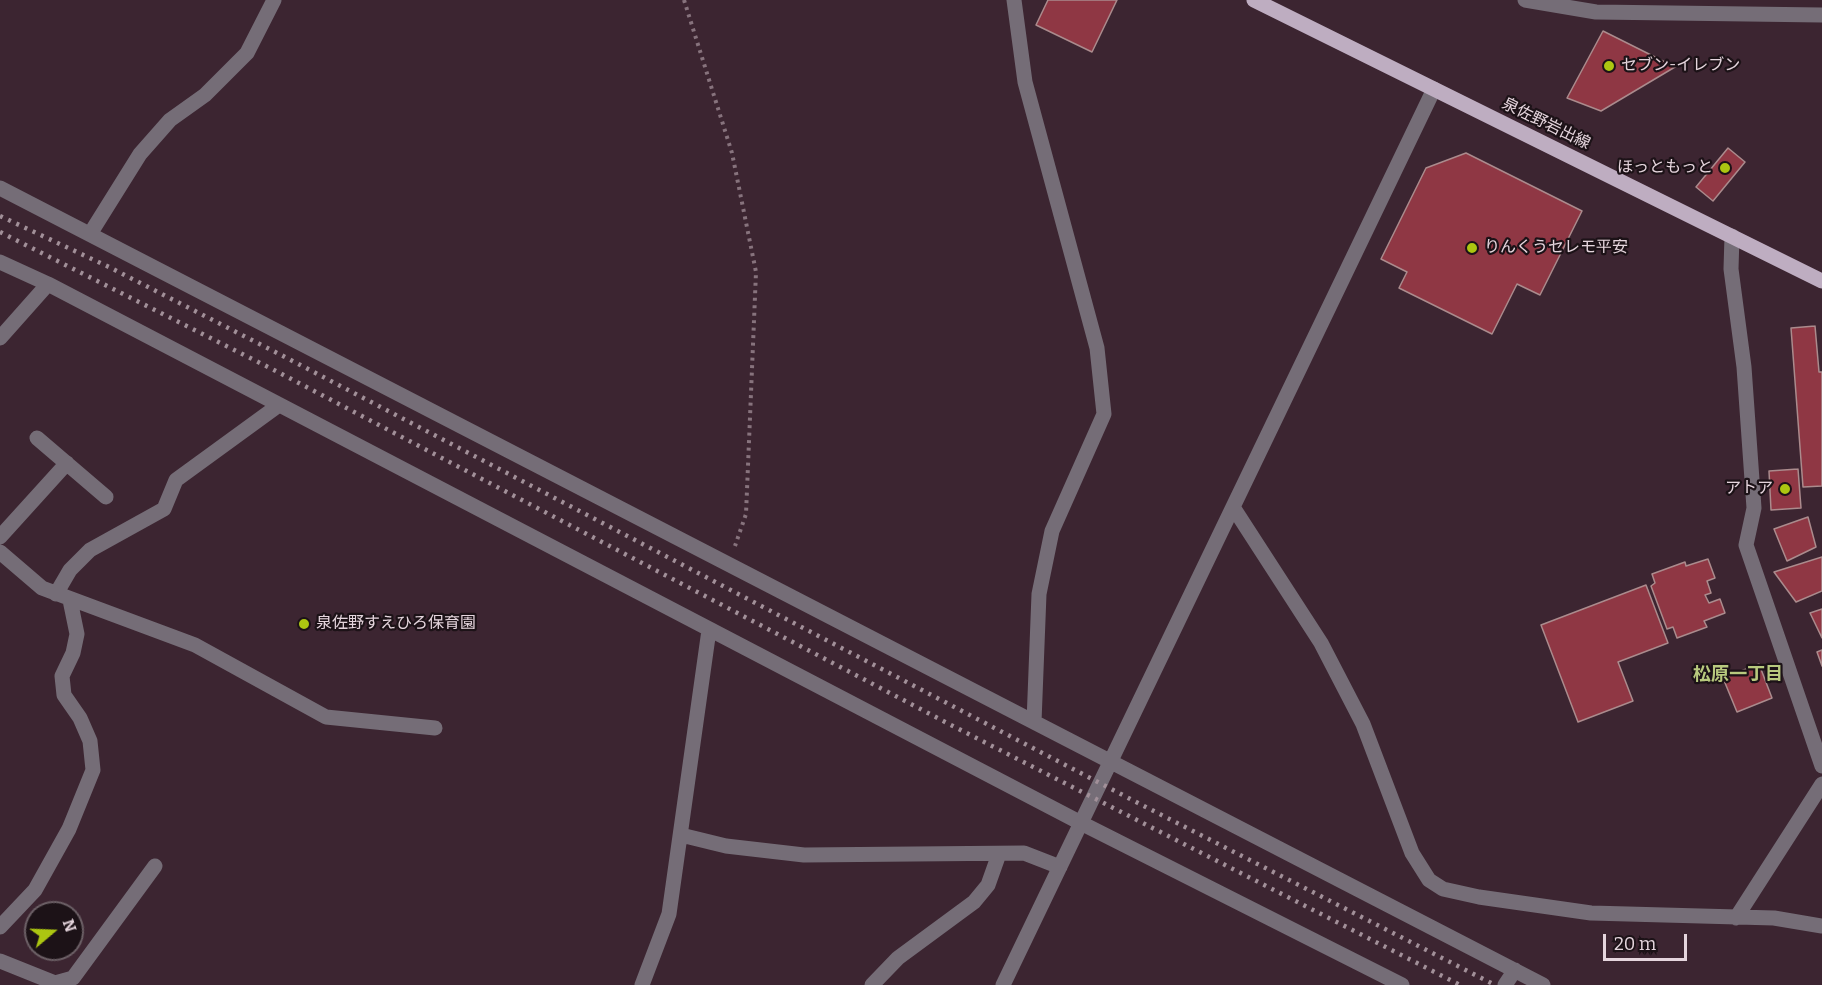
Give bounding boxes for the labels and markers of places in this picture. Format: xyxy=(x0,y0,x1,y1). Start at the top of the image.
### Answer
place label: セブン-イレブン xyxy=(1621,56,1740,76)
marker: セブン-イレブン xyxy=(1602,59,1616,73)
place label: ほっともっと xyxy=(1617,158,1713,178)
marker: ほっともっと xyxy=(1718,161,1732,175)
place label: りんくうセレモ平安 xyxy=(1484,238,1628,258)
marker: りんくうセレモ平安 xyxy=(1465,241,1479,255)
place label: アトア xyxy=(1725,479,1773,499)
marker: アトア xyxy=(1778,482,1792,496)
place label: 泉佐野すえひろ保育園 xyxy=(316,614,476,634)
marker: 泉佐野すえひろ保育園 xyxy=(297,617,311,631)

